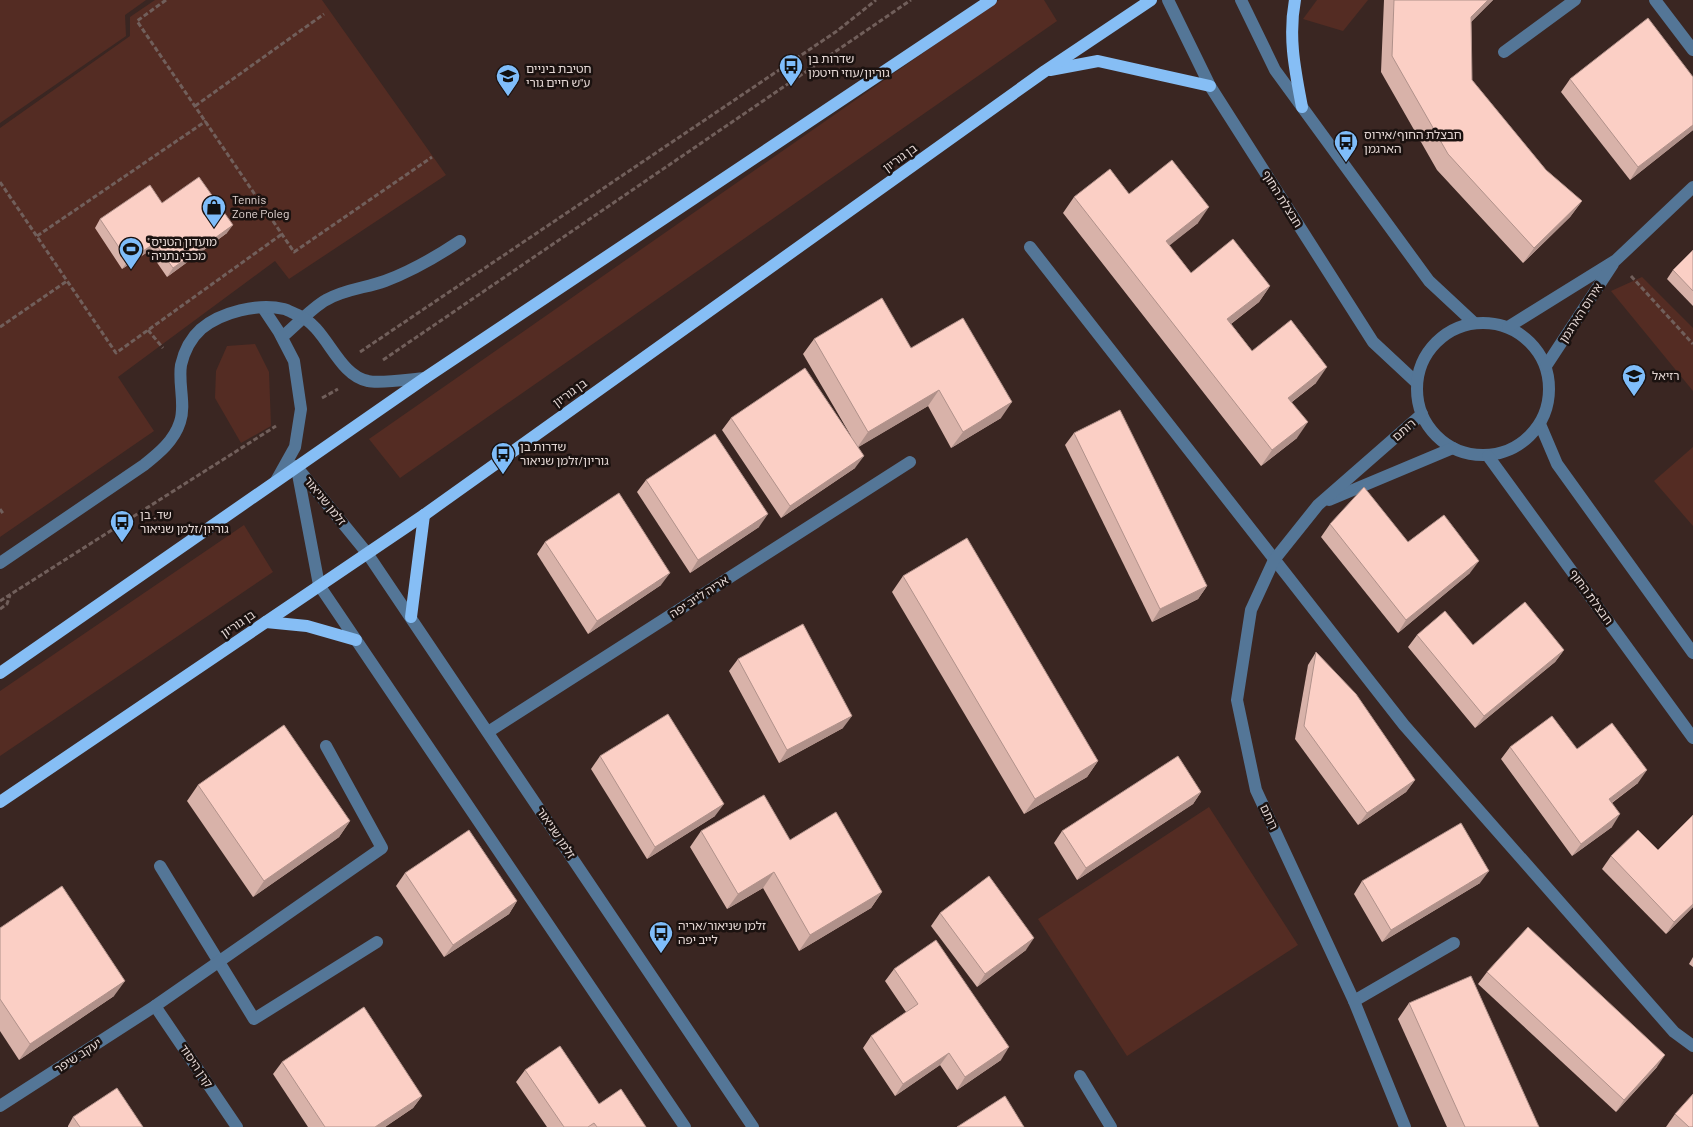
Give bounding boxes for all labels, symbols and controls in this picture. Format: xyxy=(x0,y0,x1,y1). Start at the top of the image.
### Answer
place label: שדרות בן גוריון/עוזי חיטמן xyxy=(808,51,890,79)
bus stop icon: שדרות בן גוריון/עוזי חיטמן xyxy=(778,53,804,87)
place label: חטיבת ביניים ע"ש חיים גורי xyxy=(526,61,592,89)
school or university icon: חטיבת ביניים ע"ש חיים גורי xyxy=(495,63,521,97)
place label: חבצלת החוף/אירוס הארגמן xyxy=(1364,127,1462,155)
bus stop icon: חבצלת החוף/אירוס הארגמן xyxy=(1333,129,1359,163)
street label: בן גוריון xyxy=(880,140,919,174)
street label: חבצלת החוף xyxy=(1260,167,1306,230)
place label: Tennis Zone Poleg xyxy=(232,192,289,220)
shop icon: Tennis Zone Poleg xyxy=(201,194,227,228)
place label: "מועדון הטניס "מכבי נתניה xyxy=(148,234,217,262)
sports icon: "מועדון הטניס "מכבי נתניה xyxy=(118,236,144,270)
street label: אירוס הארגמן xyxy=(1556,280,1605,345)
school or university icon: רזיאל xyxy=(1621,363,1647,397)
place label: רזיאל xyxy=(1652,368,1680,382)
street label: בן גוריון xyxy=(550,375,589,409)
street label: רותם xyxy=(1389,415,1418,443)
place label: שדרות בן גוריון/זלמן שניאור xyxy=(520,439,609,467)
bus stop icon: שדרות בן גוריון/זלמן שניאור xyxy=(490,441,516,475)
street label: זלמן שניאור xyxy=(302,473,350,528)
place label: שד. בן גוריון/זלמן שניאור xyxy=(140,507,229,535)
bus stop icon: שד. בן גוריון/זלמן שניאור xyxy=(109,509,135,543)
street label: חבצלת החוף xyxy=(1567,566,1617,627)
street label: אריה לייב יפה xyxy=(667,572,731,620)
street label: בן גוריון xyxy=(218,607,257,640)
street label: רותם xyxy=(1258,802,1282,831)
street label: זלמן שניאור xyxy=(535,804,579,861)
place label: זלמן שניאור/אריה לייב יפה xyxy=(678,918,766,946)
bus stop icon: זלמן שניאור/אריה לייב יפה xyxy=(648,920,674,954)
street label: יעקב שיפר xyxy=(51,1035,103,1075)
street label: קרן היסוד xyxy=(177,1041,217,1090)

